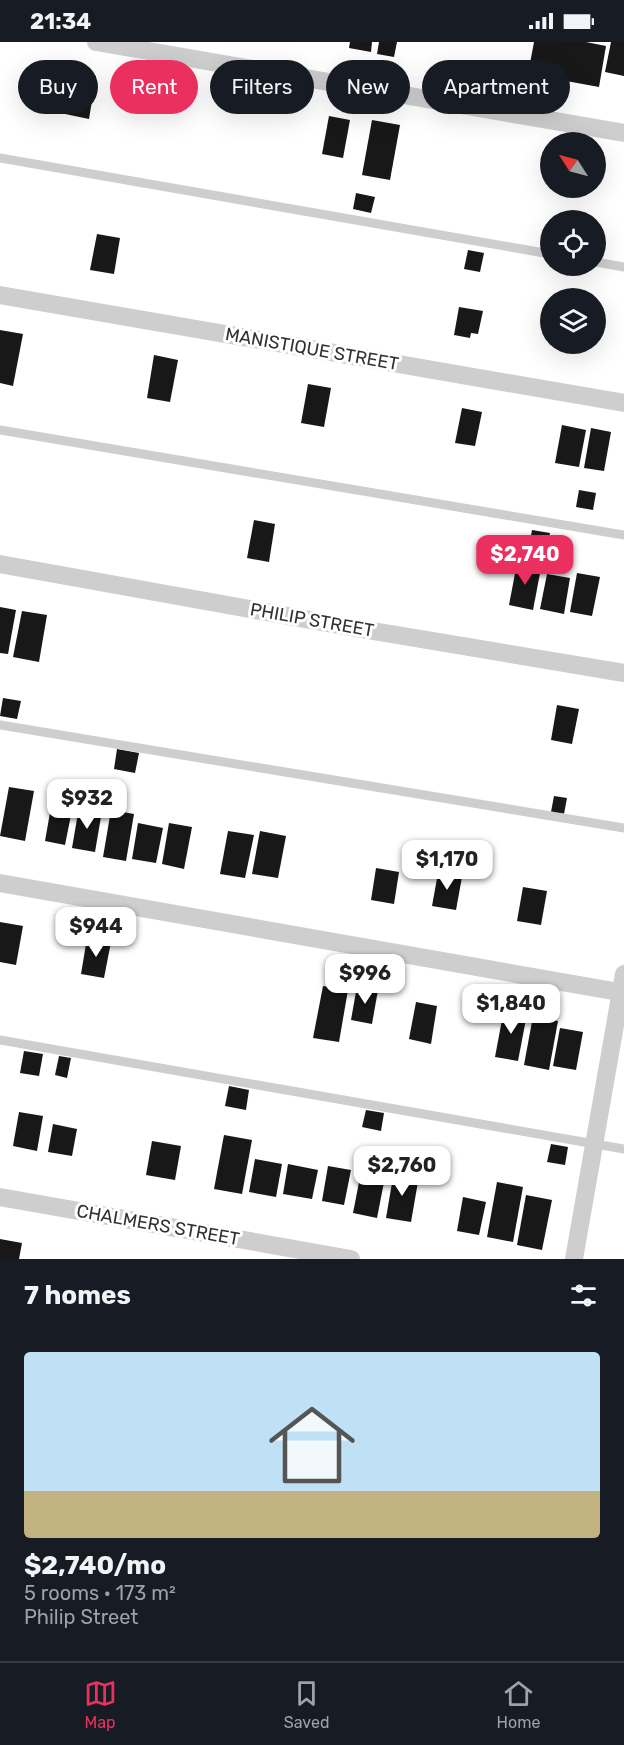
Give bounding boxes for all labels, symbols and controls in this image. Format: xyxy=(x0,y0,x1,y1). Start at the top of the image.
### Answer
text: 21:34 xyxy=(30,8,91,35)
chip: Buy xyxy=(18,60,98,114)
chip: Rent xyxy=(110,60,198,114)
chip: Filters xyxy=(210,60,314,114)
chip: New xyxy=(326,60,410,114)
chip: Apartment xyxy=(422,60,570,114)
north arrow xyxy=(540,132,606,198)
map controls xyxy=(540,132,606,354)
button: locate xyxy=(540,210,606,276)
button: layers xyxy=(540,288,606,354)
street label: MANISTIQUE STREET xyxy=(224,323,400,375)
pin: $2,740 xyxy=(476,535,574,586)
text: $2,740 xyxy=(490,542,560,566)
street label: PHILIP STREET xyxy=(248,598,376,642)
pin: $932 xyxy=(51,779,123,830)
text: $932 xyxy=(61,786,113,810)
pin: $1,170 xyxy=(398,840,496,891)
text: $1,170 xyxy=(416,847,478,871)
pin: $944 xyxy=(60,907,132,958)
text: $944 xyxy=(69,914,123,938)
pin: $996 xyxy=(329,954,401,1005)
text: $996 xyxy=(339,961,391,985)
pin: $1,840 xyxy=(462,984,560,1035)
text: $1,840 xyxy=(476,991,546,1015)
pin: $2,760 xyxy=(353,1146,451,1197)
text: $2,760 xyxy=(368,1153,436,1177)
street label: CHALMERS STREET xyxy=(75,1200,241,1250)
icon: filters xyxy=(567,1279,600,1312)
text: 7 homes xyxy=(24,1280,131,1311)
icon: home xyxy=(258,1391,366,1499)
text: $2,740/mo xyxy=(24,1550,166,1581)
text: 5 rooms · 173 m² xyxy=(24,1581,176,1605)
text: Philip Street xyxy=(24,1605,138,1629)
tab: Map xyxy=(84,1677,117,1732)
tab: Saved xyxy=(284,1677,329,1732)
tab: Home xyxy=(497,1677,540,1732)

